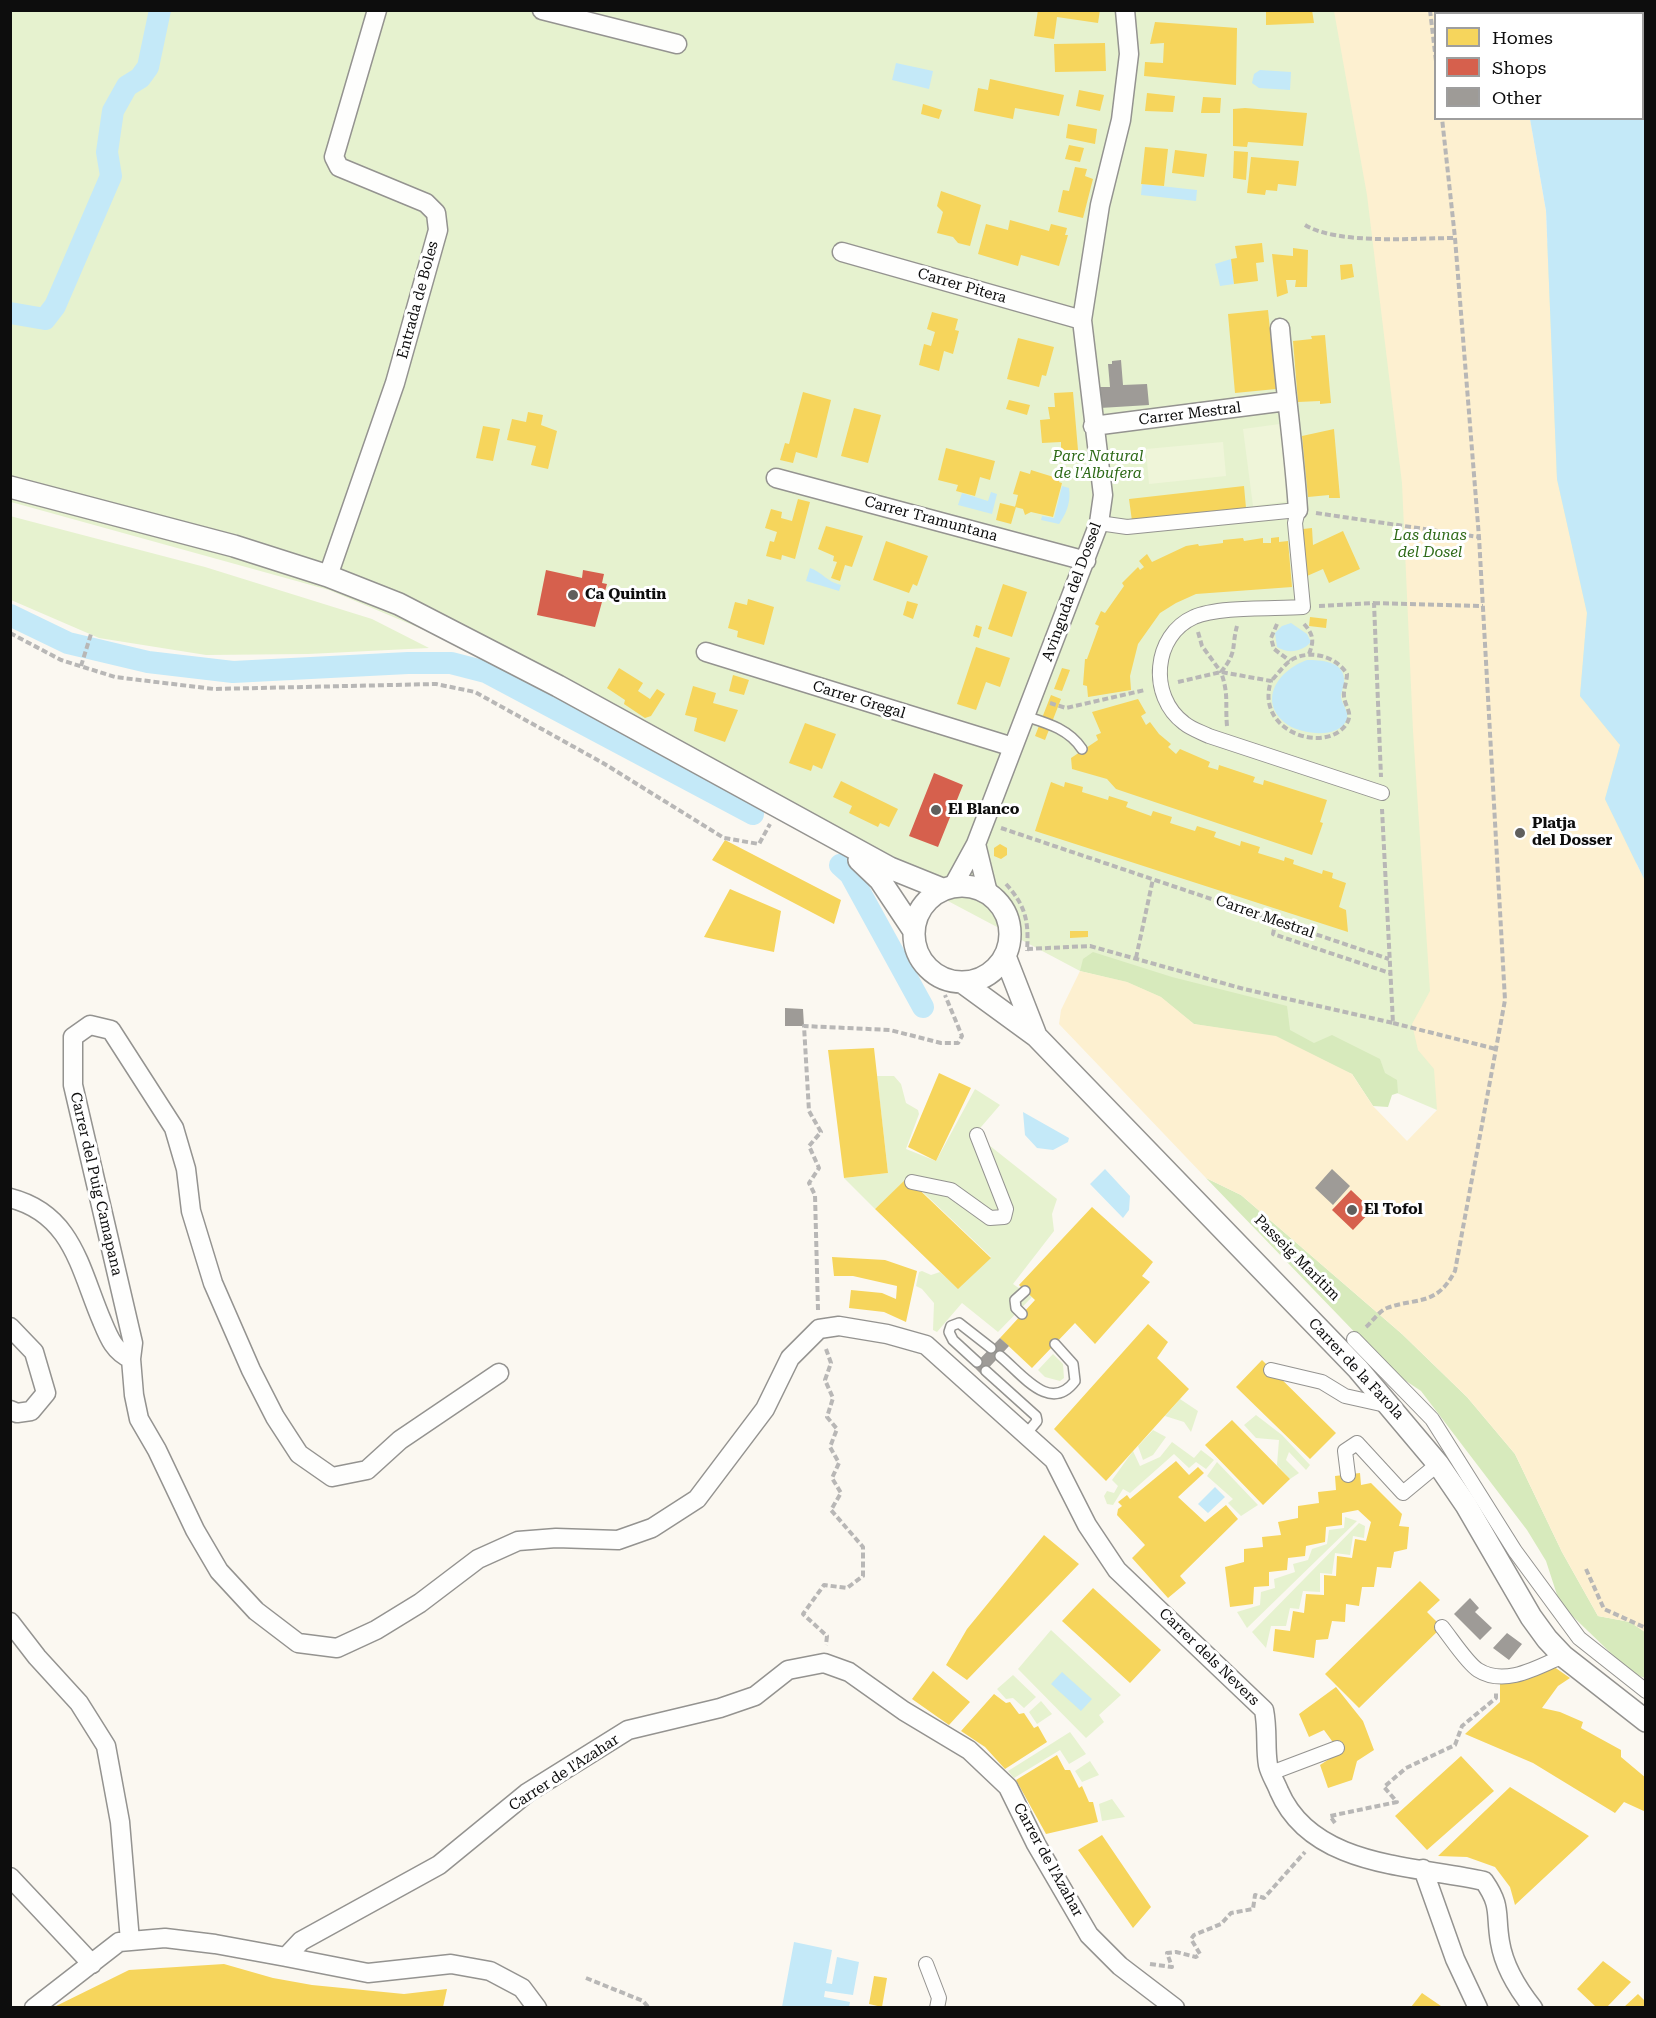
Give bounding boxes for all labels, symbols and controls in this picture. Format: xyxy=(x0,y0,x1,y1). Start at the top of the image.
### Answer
legend xyxy=(1434,12,1644,120)
text: Homes xyxy=(1492,27,1553,48)
text: Shops xyxy=(1492,57,1546,78)
text: Other xyxy=(1492,87,1542,108)
street label: Entrada de Boles xyxy=(394,239,442,361)
street label: Carrer Pitera xyxy=(916,265,1008,307)
street label: Carrer Mestral xyxy=(1138,399,1242,429)
park label: Parc Natural de l'Albufera xyxy=(1052,448,1144,483)
street label: Carrer Tramuntana xyxy=(862,493,1000,545)
street label: Avinguda del Dossel xyxy=(1039,520,1105,664)
park label: Las dunas del Dosel xyxy=(1393,527,1467,562)
place label: Ca Quintin xyxy=(585,586,666,604)
marker: Ca Quintin xyxy=(566,588,580,602)
street label: Carrer Gregal xyxy=(810,677,908,723)
place label: El Blanco xyxy=(948,801,1019,819)
marker: El Blanco xyxy=(929,803,943,817)
place label: Platja del Dosser xyxy=(1532,815,1612,850)
marker: Platja del Dosser xyxy=(1513,826,1527,840)
street label: Carrer Mestral xyxy=(1213,892,1317,942)
street label: Carrer del Puig Camapana xyxy=(66,1090,126,1278)
place label: El Tofol xyxy=(1364,1201,1423,1219)
marker: El Tofol xyxy=(1345,1203,1359,1217)
street label: Passeig Marítim xyxy=(1250,1211,1344,1305)
street label: Carrer de la Farola xyxy=(1304,1315,1408,1423)
street label: Carrer dels Nevers xyxy=(1155,1605,1263,1709)
street label: Carrer de l'Azahar xyxy=(506,1731,622,1815)
street label: Carrer de l'Azahar xyxy=(1009,1800,1087,1920)

